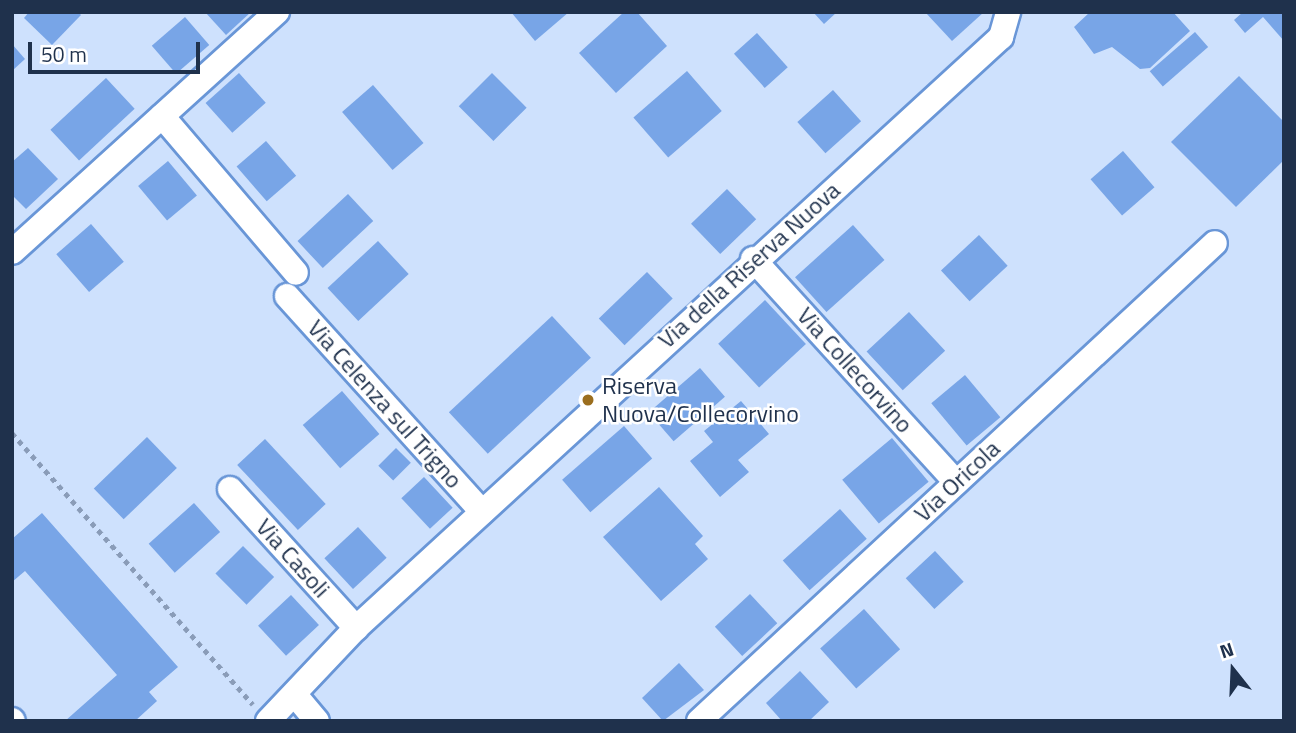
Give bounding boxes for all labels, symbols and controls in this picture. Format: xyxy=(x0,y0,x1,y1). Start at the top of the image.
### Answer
scale bar xyxy=(32,28,203,72)
text: 50 m xyxy=(41,38,87,70)
street label: Via della Riserva Nuova xyxy=(652,176,846,354)
street label: Via Collecorvino xyxy=(791,301,919,439)
street label: Via Celenza sul Trigno xyxy=(302,314,468,494)
place label: Riserva Nuova/Collecorvino xyxy=(602,372,799,428)
marker: Riserva Nuova/Collecorvino xyxy=(580,392,596,408)
street label: Via Oricola xyxy=(908,434,1006,528)
street label: Via Casoli xyxy=(250,513,336,603)
text: N xyxy=(1216,634,1237,665)
north arrow xyxy=(1198,635,1268,705)

